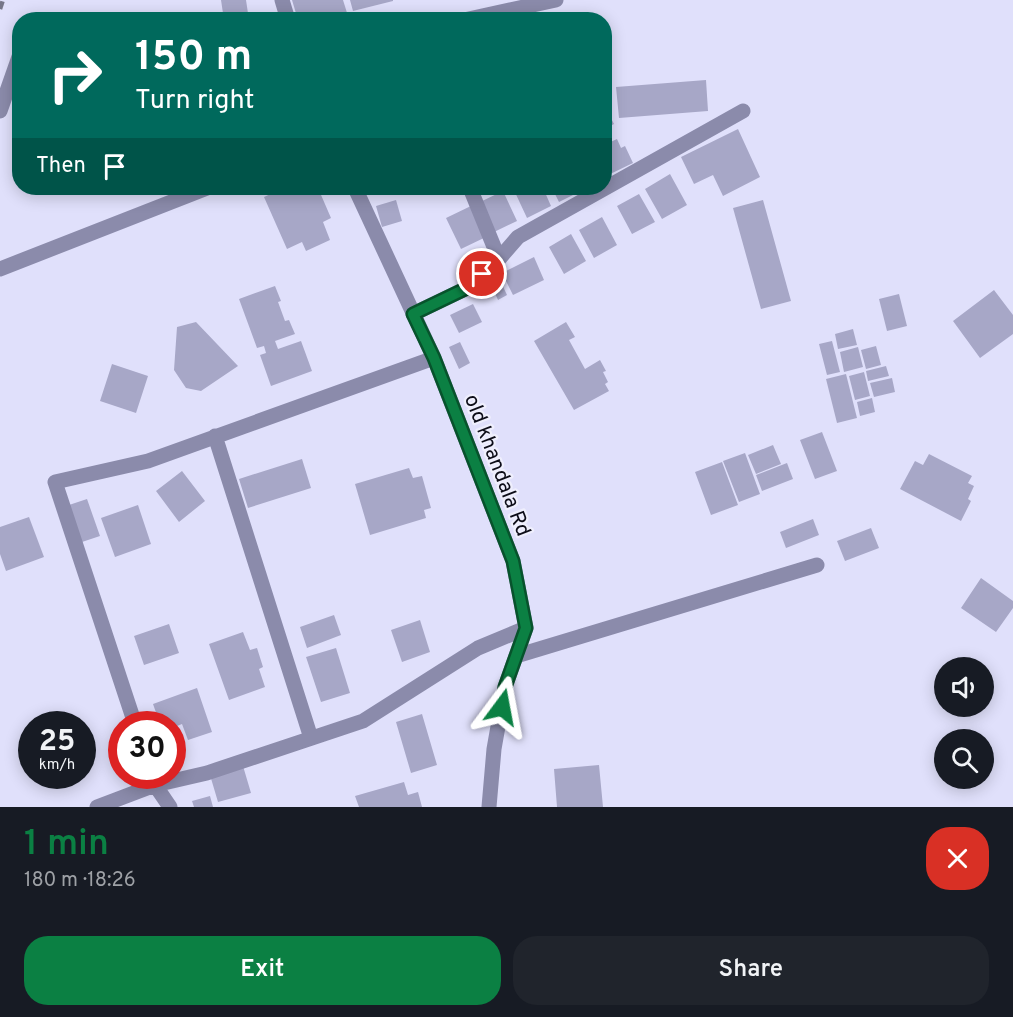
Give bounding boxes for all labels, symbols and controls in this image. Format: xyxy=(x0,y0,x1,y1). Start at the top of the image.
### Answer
text: 150 m xyxy=(135,32,252,85)
icon: right xyxy=(36,36,114,114)
text: Turn right xyxy=(135,84,254,118)
icon: arrive xyxy=(98,150,131,183)
text: Then xyxy=(36,153,86,180)
pin xyxy=(456,248,507,299)
icon: arrive xyxy=(465,257,498,290)
street label: old khandala Rd xyxy=(457,391,536,540)
map controls xyxy=(934,657,994,789)
button: sound xyxy=(934,657,994,717)
position arrow xyxy=(470,675,534,739)
speed limit sign: 30 xyxy=(108,711,186,789)
text: 25 xyxy=(39,724,75,761)
button: search xyxy=(934,729,994,789)
text: km/h xyxy=(39,756,75,775)
text: 1 min xyxy=(24,822,109,868)
button: close xyxy=(926,827,989,890)
text: 180 m · 18:26 xyxy=(24,868,136,894)
button: Exit xyxy=(24,936,501,1005)
button: Share xyxy=(513,936,989,1005)

